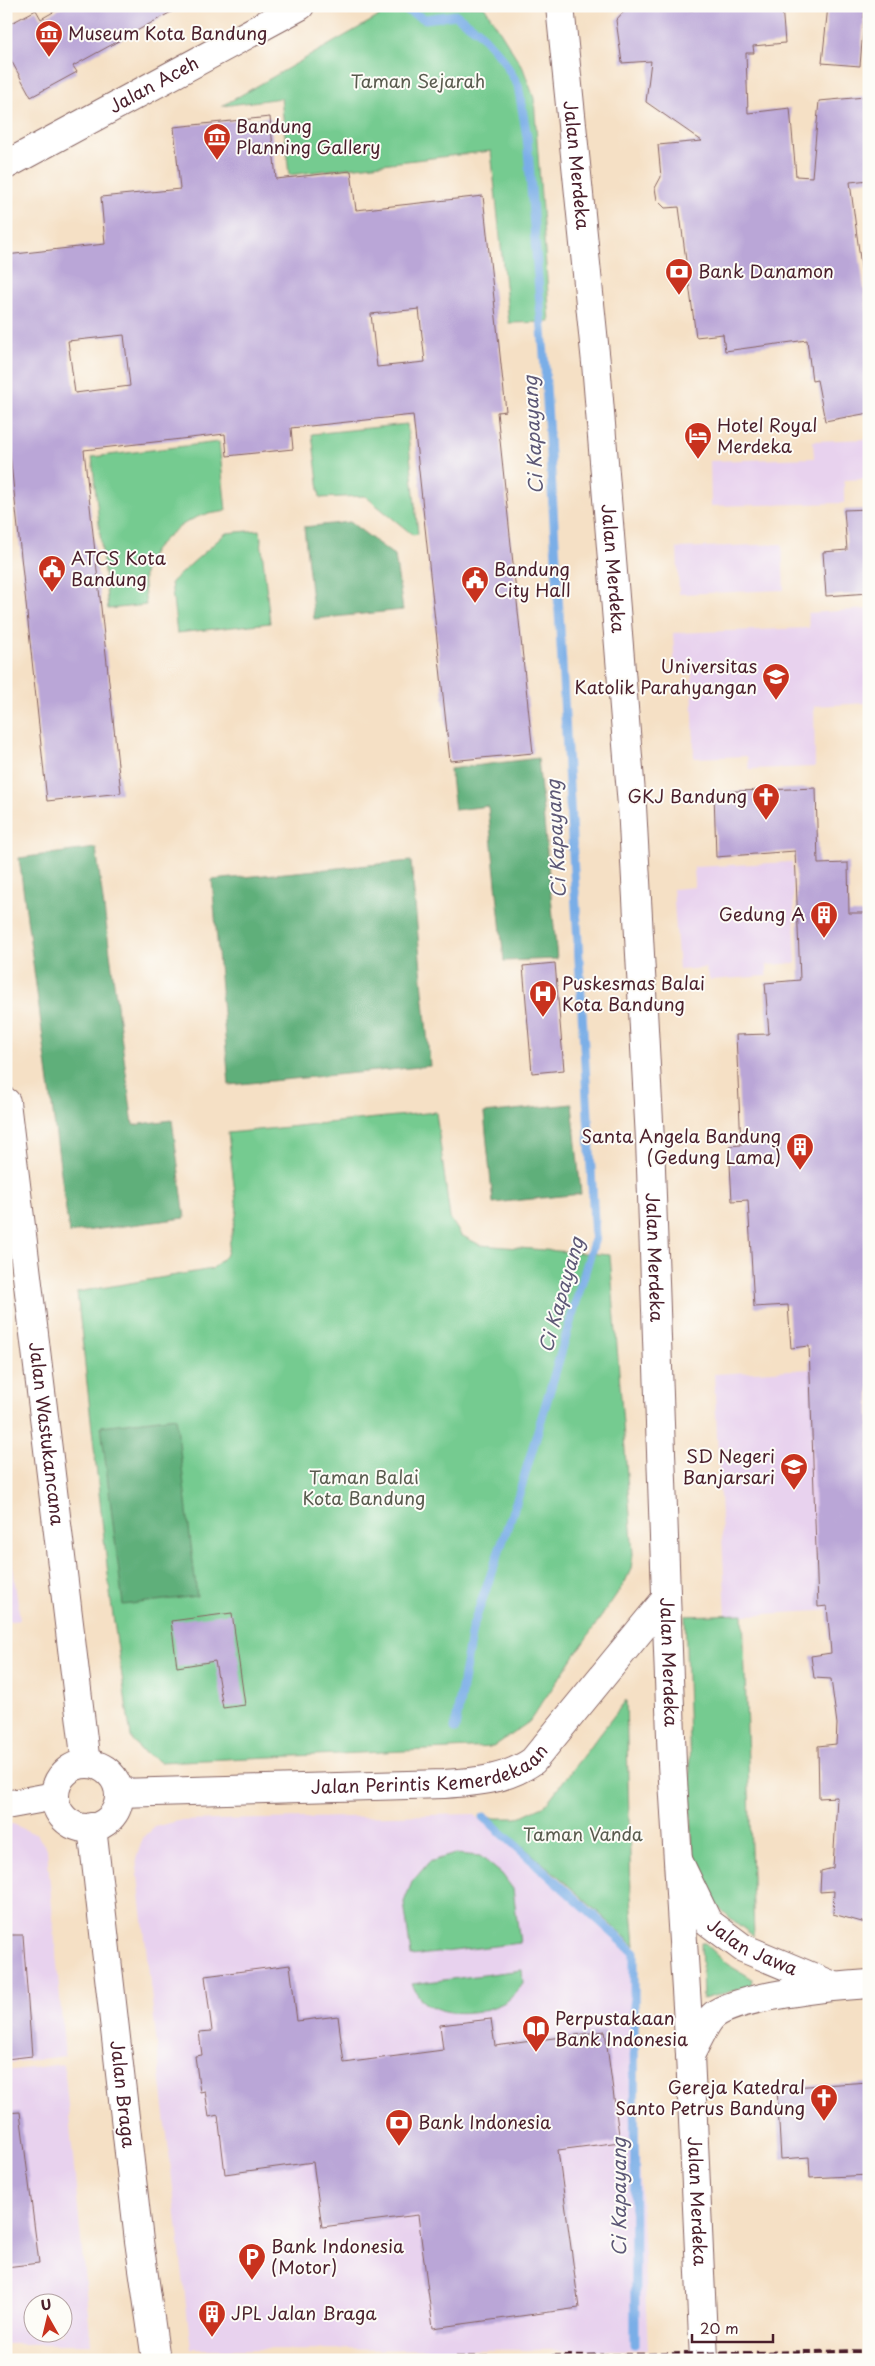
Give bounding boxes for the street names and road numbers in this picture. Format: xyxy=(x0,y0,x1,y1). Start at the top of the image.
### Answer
street label: Jalan Aceh xyxy=(103,49,203,119)
street label: Jalan Merdeka xyxy=(558,99,598,232)
street label: Jalan Merdeka xyxy=(595,503,633,635)
street label: Jalan Merdeka xyxy=(640,1192,671,1323)
street label: Jalan Wastukancana xyxy=(23,1340,72,1527)
street label: Jalan Merdeka xyxy=(654,1597,686,1728)
street label: Jalan Perintis Kemerdekaan xyxy=(310,1738,554,1800)
street label: Jalan Jawa xyxy=(702,1911,803,1982)
street label: Jalan Braga xyxy=(104,2039,143,2150)
street label: Jalan Merdeka xyxy=(682,2136,715,2267)

